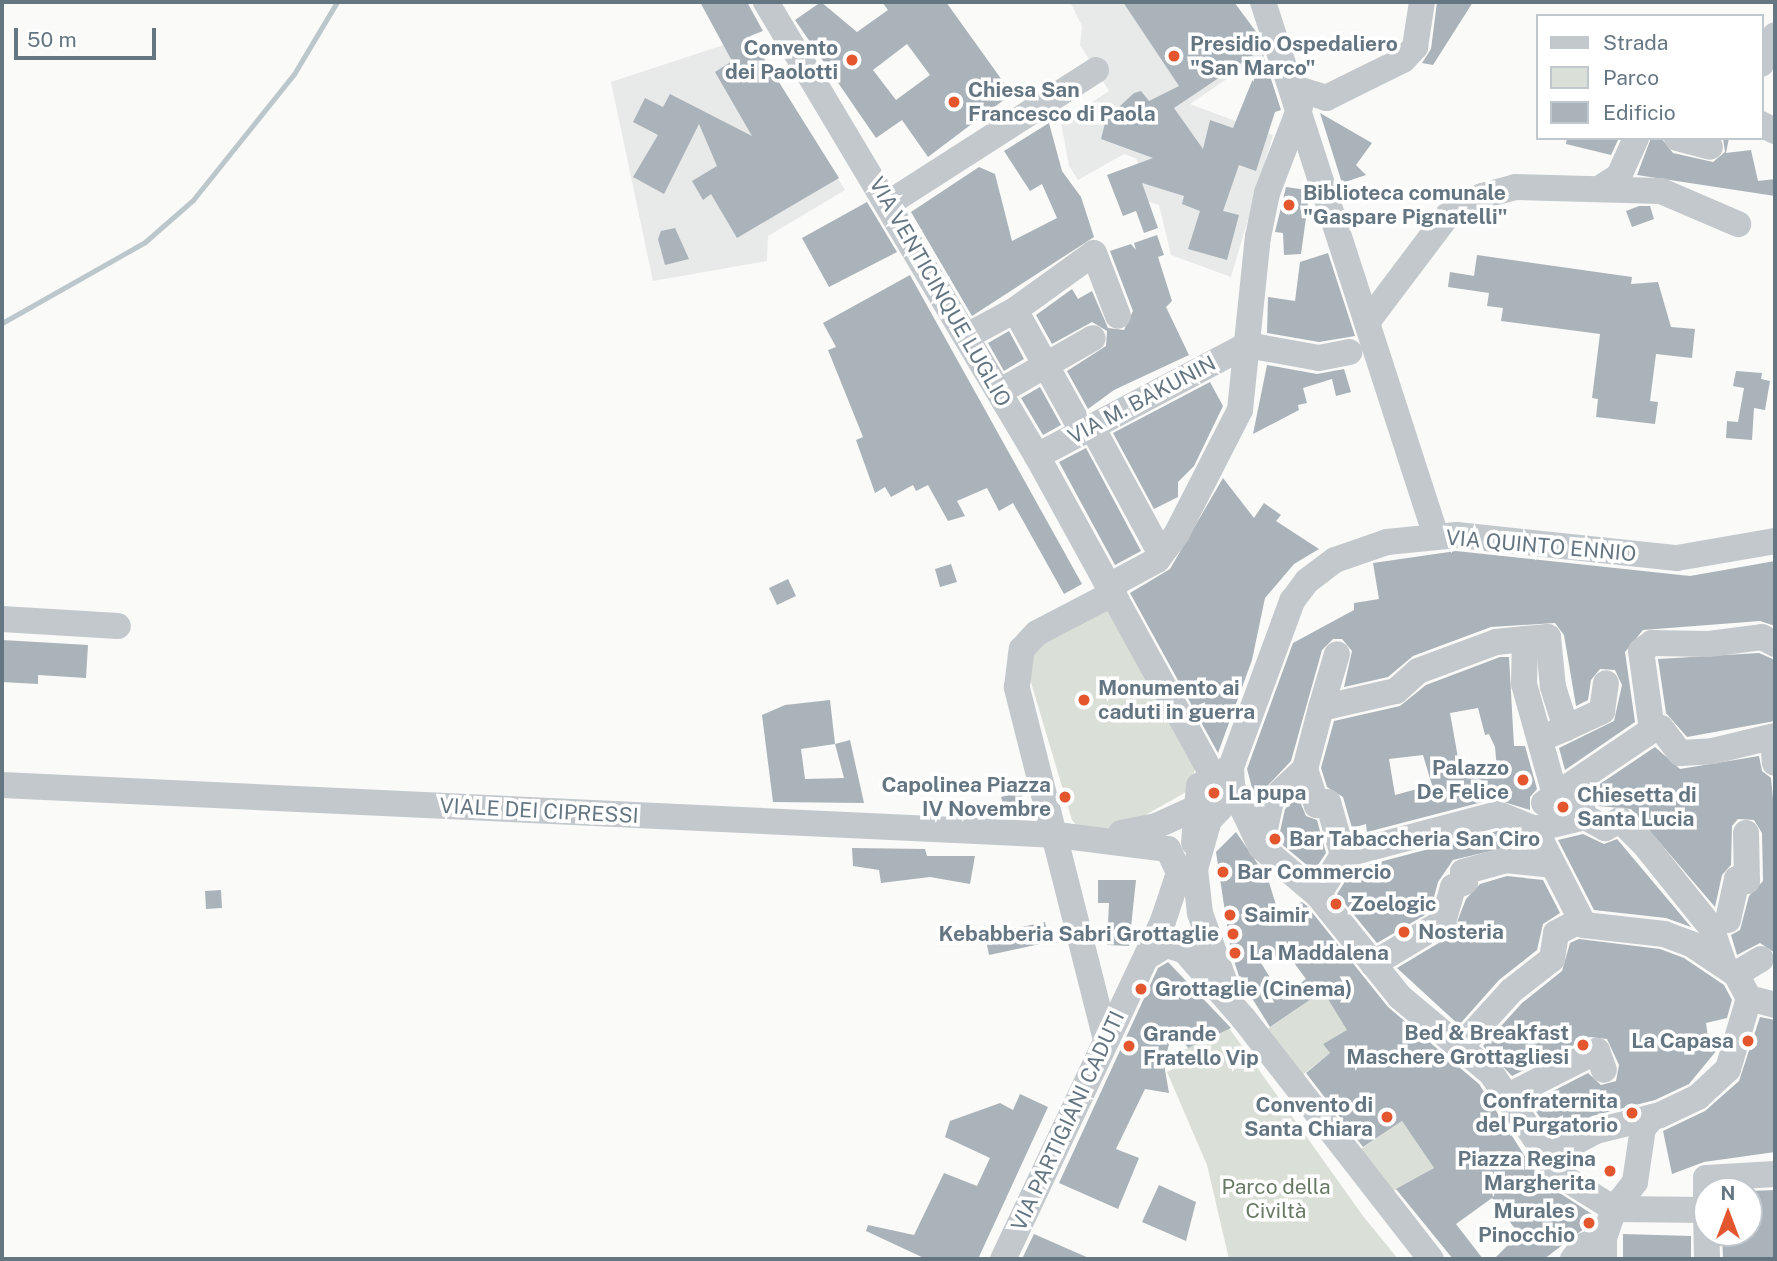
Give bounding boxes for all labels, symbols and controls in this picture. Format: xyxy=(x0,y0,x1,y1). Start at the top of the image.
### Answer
scale bar xyxy=(18,14,159,58)
legend xyxy=(1536,14,1763,140)
text: 50 m xyxy=(27,27,77,52)
text: Strada xyxy=(1603,30,1668,55)
place label: Presidio Ospedaliero "San Marco" xyxy=(1190,31,1398,81)
place label: Convento dei Paolotti xyxy=(725,35,838,85)
marker: Presidio Ospedaliero "San Marco" xyxy=(1164,46,1184,66)
marker: Convento dei Paolotti xyxy=(844,52,860,68)
text: Parco xyxy=(1603,65,1659,90)
place label: Chiesa San Francesco di Paola xyxy=(968,77,1156,127)
marker: Chiesa San Francesco di Paola xyxy=(946,94,962,110)
text: Edificio xyxy=(1603,100,1676,125)
street label: VIA VENTICINQUE LUGLIO xyxy=(864,173,1016,411)
place label: Biblioteca comunale "Gaspare Pignatelli" xyxy=(1303,180,1508,230)
marker: Biblioteca comunale "Gaspare Pignatelli" xyxy=(1281,197,1297,213)
street label: VIA M. BAKUNIN xyxy=(1064,350,1220,450)
street label: VIA QUINTO ENNIO xyxy=(1445,525,1637,567)
place label: Monumento ai caduti in guerra xyxy=(1098,675,1255,725)
marker: Monumento ai caduti in guerra xyxy=(1076,692,1092,708)
place label: Palazzo De Felice xyxy=(1417,755,1509,805)
place label: Capolinea Piazza IV Novembre xyxy=(881,772,1051,822)
marker: Palazzo De Felice xyxy=(1515,772,1531,788)
place label: La pupa xyxy=(1228,780,1306,806)
place label: Chiesetta di Santa Lucia xyxy=(1577,782,1697,832)
marker: La pupa xyxy=(1206,785,1222,801)
marker: Capolinea Piazza IV Novembre xyxy=(1057,789,1073,805)
street label: VIALE DEI CIPRESSI xyxy=(439,793,639,829)
marker: Chiesetta di Santa Lucia xyxy=(1555,799,1571,815)
place label: Bar Tabaccheria San Ciro xyxy=(1289,826,1540,852)
marker: Bar Tabaccheria San Ciro xyxy=(1267,831,1283,847)
place label: Bar Commercio xyxy=(1237,859,1391,885)
marker: Bar Commercio xyxy=(1215,864,1231,880)
place label: Zoelogic xyxy=(1350,891,1437,917)
marker: Zoelogic xyxy=(1328,896,1344,912)
place label: Saimir xyxy=(1244,902,1309,928)
marker: Saimir xyxy=(1222,907,1238,923)
place label: Nosteria xyxy=(1418,919,1504,945)
place label: Kebabberia Sabri Grottaglie xyxy=(939,921,1219,947)
marker: Nosteria xyxy=(1396,924,1412,940)
marker: Kebabberia Sabri Grottaglie xyxy=(1225,926,1241,942)
place label: La Maddalena xyxy=(1249,940,1389,966)
marker: La Maddalena xyxy=(1227,945,1243,961)
place label: Grottaglie (Cinema) xyxy=(1155,976,1352,1002)
marker: Grottaglie (Cinema) xyxy=(1133,981,1149,997)
street label: VIA PARTIGIANI CADUTI xyxy=(1006,1007,1130,1235)
place label: Bed & Breakfast Maschere Grottagliesi xyxy=(1346,1020,1569,1070)
place label: Grande Fratello Vip xyxy=(1143,1021,1259,1071)
place label: La Capasa xyxy=(1631,1028,1734,1054)
marker: La Capasa xyxy=(1740,1033,1756,1049)
marker: Bed & Breakfast Maschere Grottagliesi xyxy=(1575,1037,1591,1053)
marker: Grande Fratello Vip xyxy=(1121,1038,1137,1054)
place label: Confraternita del Purgatorio xyxy=(1476,1088,1618,1138)
place label: Convento di Santa Chiara xyxy=(1244,1092,1373,1142)
marker: Confraternita del Purgatorio xyxy=(1624,1105,1640,1121)
marker: Convento di Santa Chiara xyxy=(1379,1109,1395,1125)
place label: Piazza Regina Margherita xyxy=(1458,1146,1596,1196)
marker: Piazza Regina Margherita xyxy=(1602,1163,1618,1179)
park label: Parco della Civiltà xyxy=(1221,1174,1331,1224)
north arrow xyxy=(1693,1177,1763,1247)
text: N xyxy=(1721,1182,1735,1204)
place label: Murales Pinocchio xyxy=(1478,1198,1575,1248)
marker: Murales Pinocchio xyxy=(1581,1215,1597,1231)

